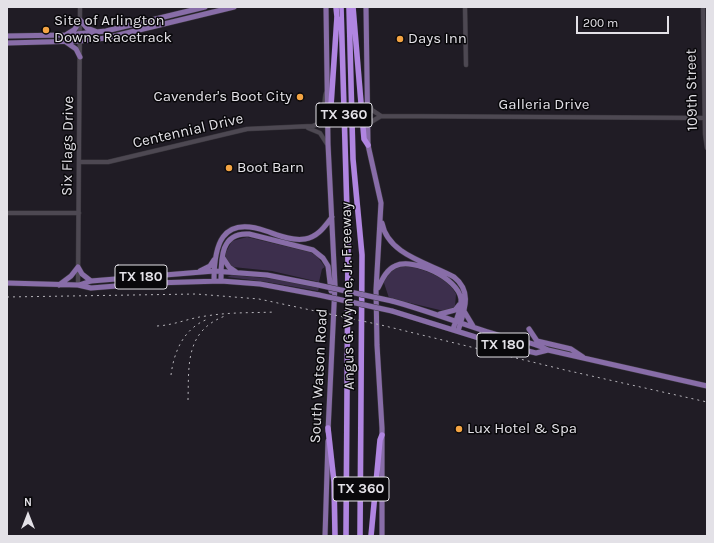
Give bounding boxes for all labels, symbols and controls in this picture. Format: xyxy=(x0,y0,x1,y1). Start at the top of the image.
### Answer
scale bar xyxy=(578,8,671,34)
place label: Site of Arlington Downs Racetrack xyxy=(54,12,172,47)
text: 200 m xyxy=(583,16,618,30)
marker: Site of Arlington Downs Racetrack xyxy=(41,25,51,35)
place label: Days Inn xyxy=(408,30,467,48)
marker: Days Inn xyxy=(395,34,405,44)
street label: 109th Street xyxy=(682,49,702,131)
place label: Cavender's Boot City xyxy=(154,88,292,106)
marker: Cavender's Boot City xyxy=(295,92,305,102)
street label: Six Flags Drive xyxy=(58,96,78,196)
street label: Galleria Drive xyxy=(499,96,589,114)
road number: TX 360 xyxy=(316,103,372,127)
street label: Centennial Drive xyxy=(131,110,245,152)
place label: Boot Barn xyxy=(237,159,304,177)
marker: Boot Barn xyxy=(224,163,234,173)
street label: Angus G. Wynne, Jr. Freeway xyxy=(337,202,359,390)
road number: TX 180 xyxy=(115,265,167,289)
street label: South Watson Road xyxy=(306,308,332,444)
road number: TX 180 xyxy=(477,333,529,357)
place label: Lux Hotel & Spa xyxy=(467,420,577,438)
marker: Lux Hotel & Spa xyxy=(454,424,464,434)
road number: TX 360 xyxy=(333,477,389,501)
north arrow xyxy=(8,495,48,535)
text: N xyxy=(24,496,32,509)

